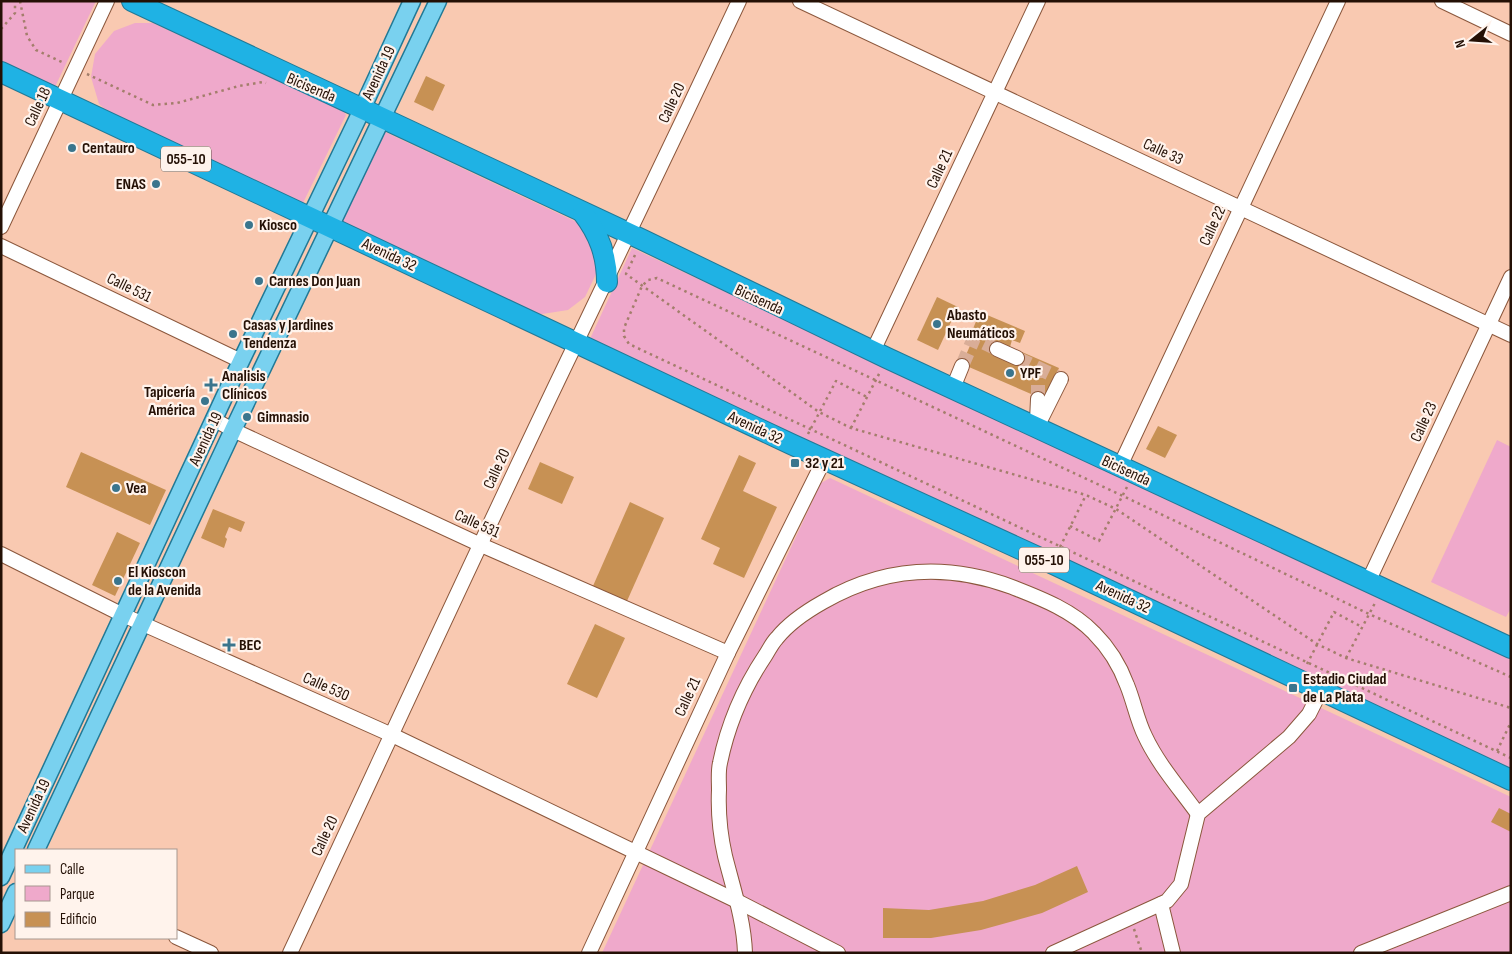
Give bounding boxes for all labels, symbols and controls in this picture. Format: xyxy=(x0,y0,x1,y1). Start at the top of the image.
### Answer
north arrow xyxy=(1447,15,1497,65)
text: N xyxy=(1451,38,1469,50)
street label: Avenida 19 xyxy=(358,43,400,104)
street label: Bicisenda xyxy=(284,69,338,107)
street label: Calle 20 xyxy=(654,80,690,126)
street label: Calle 18 xyxy=(21,84,55,130)
street label: Calle 33 xyxy=(1140,135,1186,169)
place label: Centauro xyxy=(82,139,135,158)
marker: Centauro xyxy=(66,142,78,154)
road number: 055-10 xyxy=(161,146,211,172)
street label: Calle 21 xyxy=(923,146,957,192)
place label: ENAS xyxy=(116,175,146,194)
marker: ENAS xyxy=(150,178,162,190)
street label: Calle 22 xyxy=(1196,203,1230,249)
place label: Kiosco xyxy=(259,216,297,235)
marker: Kiosco xyxy=(243,219,255,231)
street label: Avenida 32 xyxy=(358,234,419,276)
street label: Calle 531 xyxy=(104,269,155,307)
place label: Carnes Don Juan xyxy=(269,272,360,291)
marker: Carnes Don Juan xyxy=(253,275,265,287)
street label: Bicisenda xyxy=(732,281,786,319)
place label: Abasto Neumáticos xyxy=(946,306,1015,343)
place label: Casas y Jardines Tendenza xyxy=(243,316,333,353)
marker: Abasto Neumáticos xyxy=(931,318,943,330)
marker: Casas y Jardines Tendenza xyxy=(227,328,239,340)
place label: YPF xyxy=(1020,364,1042,383)
place label: Analisis Clínicos xyxy=(221,367,267,404)
marker: YPF xyxy=(1004,367,1016,379)
marker: Analisis Clínicos xyxy=(204,378,218,392)
place label: Tapicería América xyxy=(144,383,195,420)
marker: Tapicería América xyxy=(199,395,211,407)
street label: Calle 23 xyxy=(1407,399,1441,445)
street label: Avenida 32 xyxy=(724,407,785,449)
place label: Gimnasio xyxy=(257,408,309,427)
street label: Avenida 19 xyxy=(185,409,227,470)
marker: Gimnasio xyxy=(241,411,253,423)
street label: Calle 20 xyxy=(479,446,515,492)
street label: Bicisenda xyxy=(1099,452,1153,490)
place label: 32 y 21 xyxy=(805,454,845,473)
marker: 32 y 21 xyxy=(789,457,801,469)
place label: Vea xyxy=(126,479,147,498)
marker: Vea xyxy=(110,482,122,494)
street label: Calle 531 xyxy=(452,506,503,542)
road number: 055-10 xyxy=(1019,548,1069,572)
place label: El Kioscon de la Avenida xyxy=(128,563,201,600)
marker: El Kioscon de la Avenida xyxy=(112,575,124,587)
street label: Avenida 32 xyxy=(1092,576,1153,618)
place label: BEC xyxy=(239,636,262,655)
marker: BEC xyxy=(223,639,235,651)
street label: Calle 530 xyxy=(300,668,352,706)
place label: Estadio Ciudad de La Plata xyxy=(1303,670,1387,707)
street label: Calle 21 xyxy=(671,674,705,720)
marker: Estadio Ciudad de La Plata xyxy=(1287,682,1299,694)
street label: Avenida 19 xyxy=(13,776,55,837)
street label: Calle 20 xyxy=(307,813,343,859)
legend xyxy=(15,849,178,939)
text: Calle xyxy=(60,860,84,879)
text: Parque xyxy=(60,885,95,904)
text: Edificio xyxy=(60,910,97,929)

